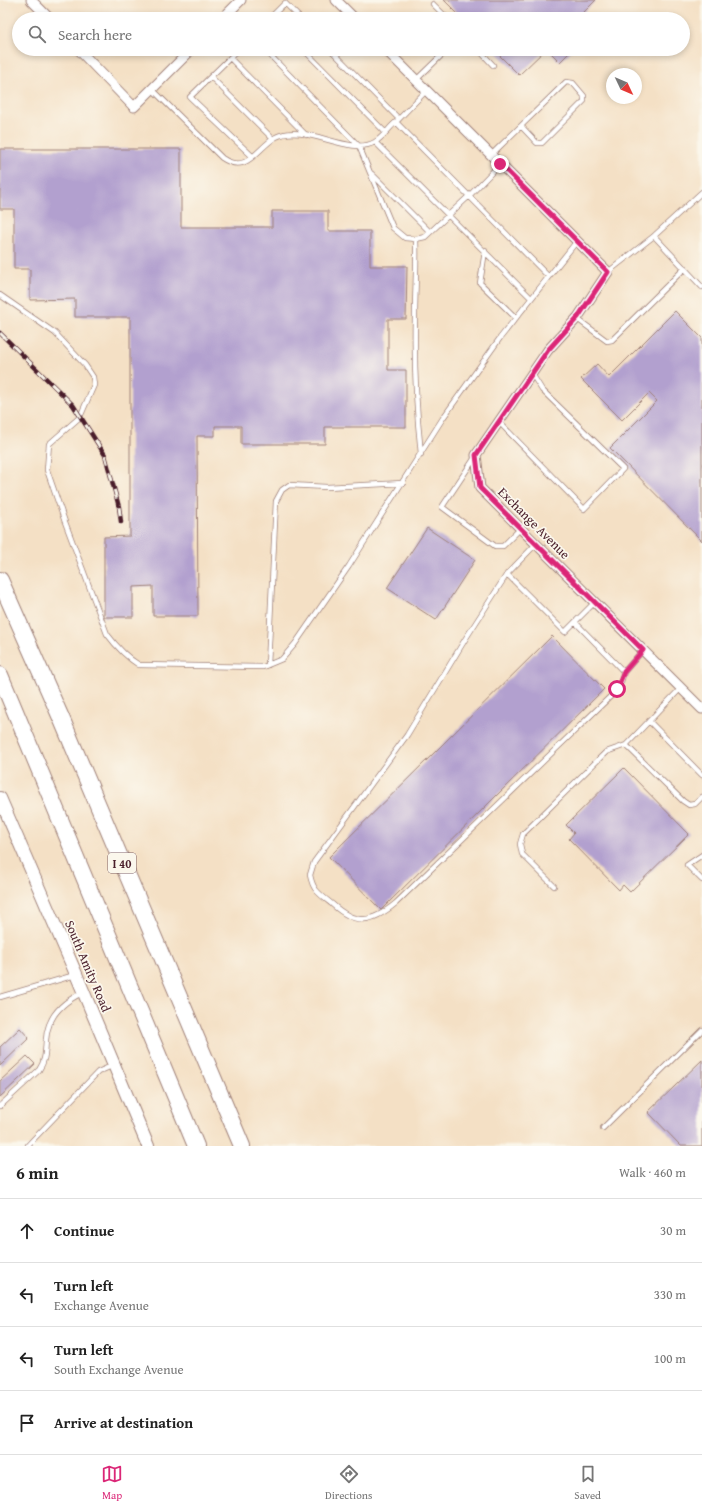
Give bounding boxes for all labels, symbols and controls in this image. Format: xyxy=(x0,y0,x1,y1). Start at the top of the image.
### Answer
search box xyxy=(12,12,690,56)
icon: search xyxy=(26,23,48,45)
text: Search here xyxy=(58,24,132,45)
north arrow xyxy=(606,68,642,104)
route end xyxy=(491,155,509,173)
street label: Exchange Avenue xyxy=(494,483,574,563)
route start xyxy=(608,680,626,698)
road number: I 40 xyxy=(108,853,136,873)
street label: South Amity Road xyxy=(60,917,116,1015)
text: 6 min xyxy=(16,1160,58,1185)
text: Walk · 460 m xyxy=(619,1163,686,1182)
icon: ahead xyxy=(16,1220,38,1242)
text: Continue xyxy=(54,1220,115,1241)
text: 30 m xyxy=(660,1221,686,1240)
text: Turn left xyxy=(54,1275,113,1296)
icon: left xyxy=(16,1284,38,1306)
text: 330 m xyxy=(654,1285,686,1304)
text: Exchange Avenue xyxy=(54,1296,149,1315)
text: Turn left xyxy=(54,1339,113,1360)
icon: left xyxy=(16,1348,38,1370)
text: 100 m xyxy=(654,1349,686,1368)
text: South Exchange Avenue xyxy=(54,1360,184,1379)
icon: arrive xyxy=(16,1412,38,1434)
text: Arrive at destination xyxy=(54,1412,193,1433)
tab: Map xyxy=(101,1463,123,1503)
tab: Directions xyxy=(325,1463,372,1503)
tab: Saved xyxy=(574,1463,601,1503)

